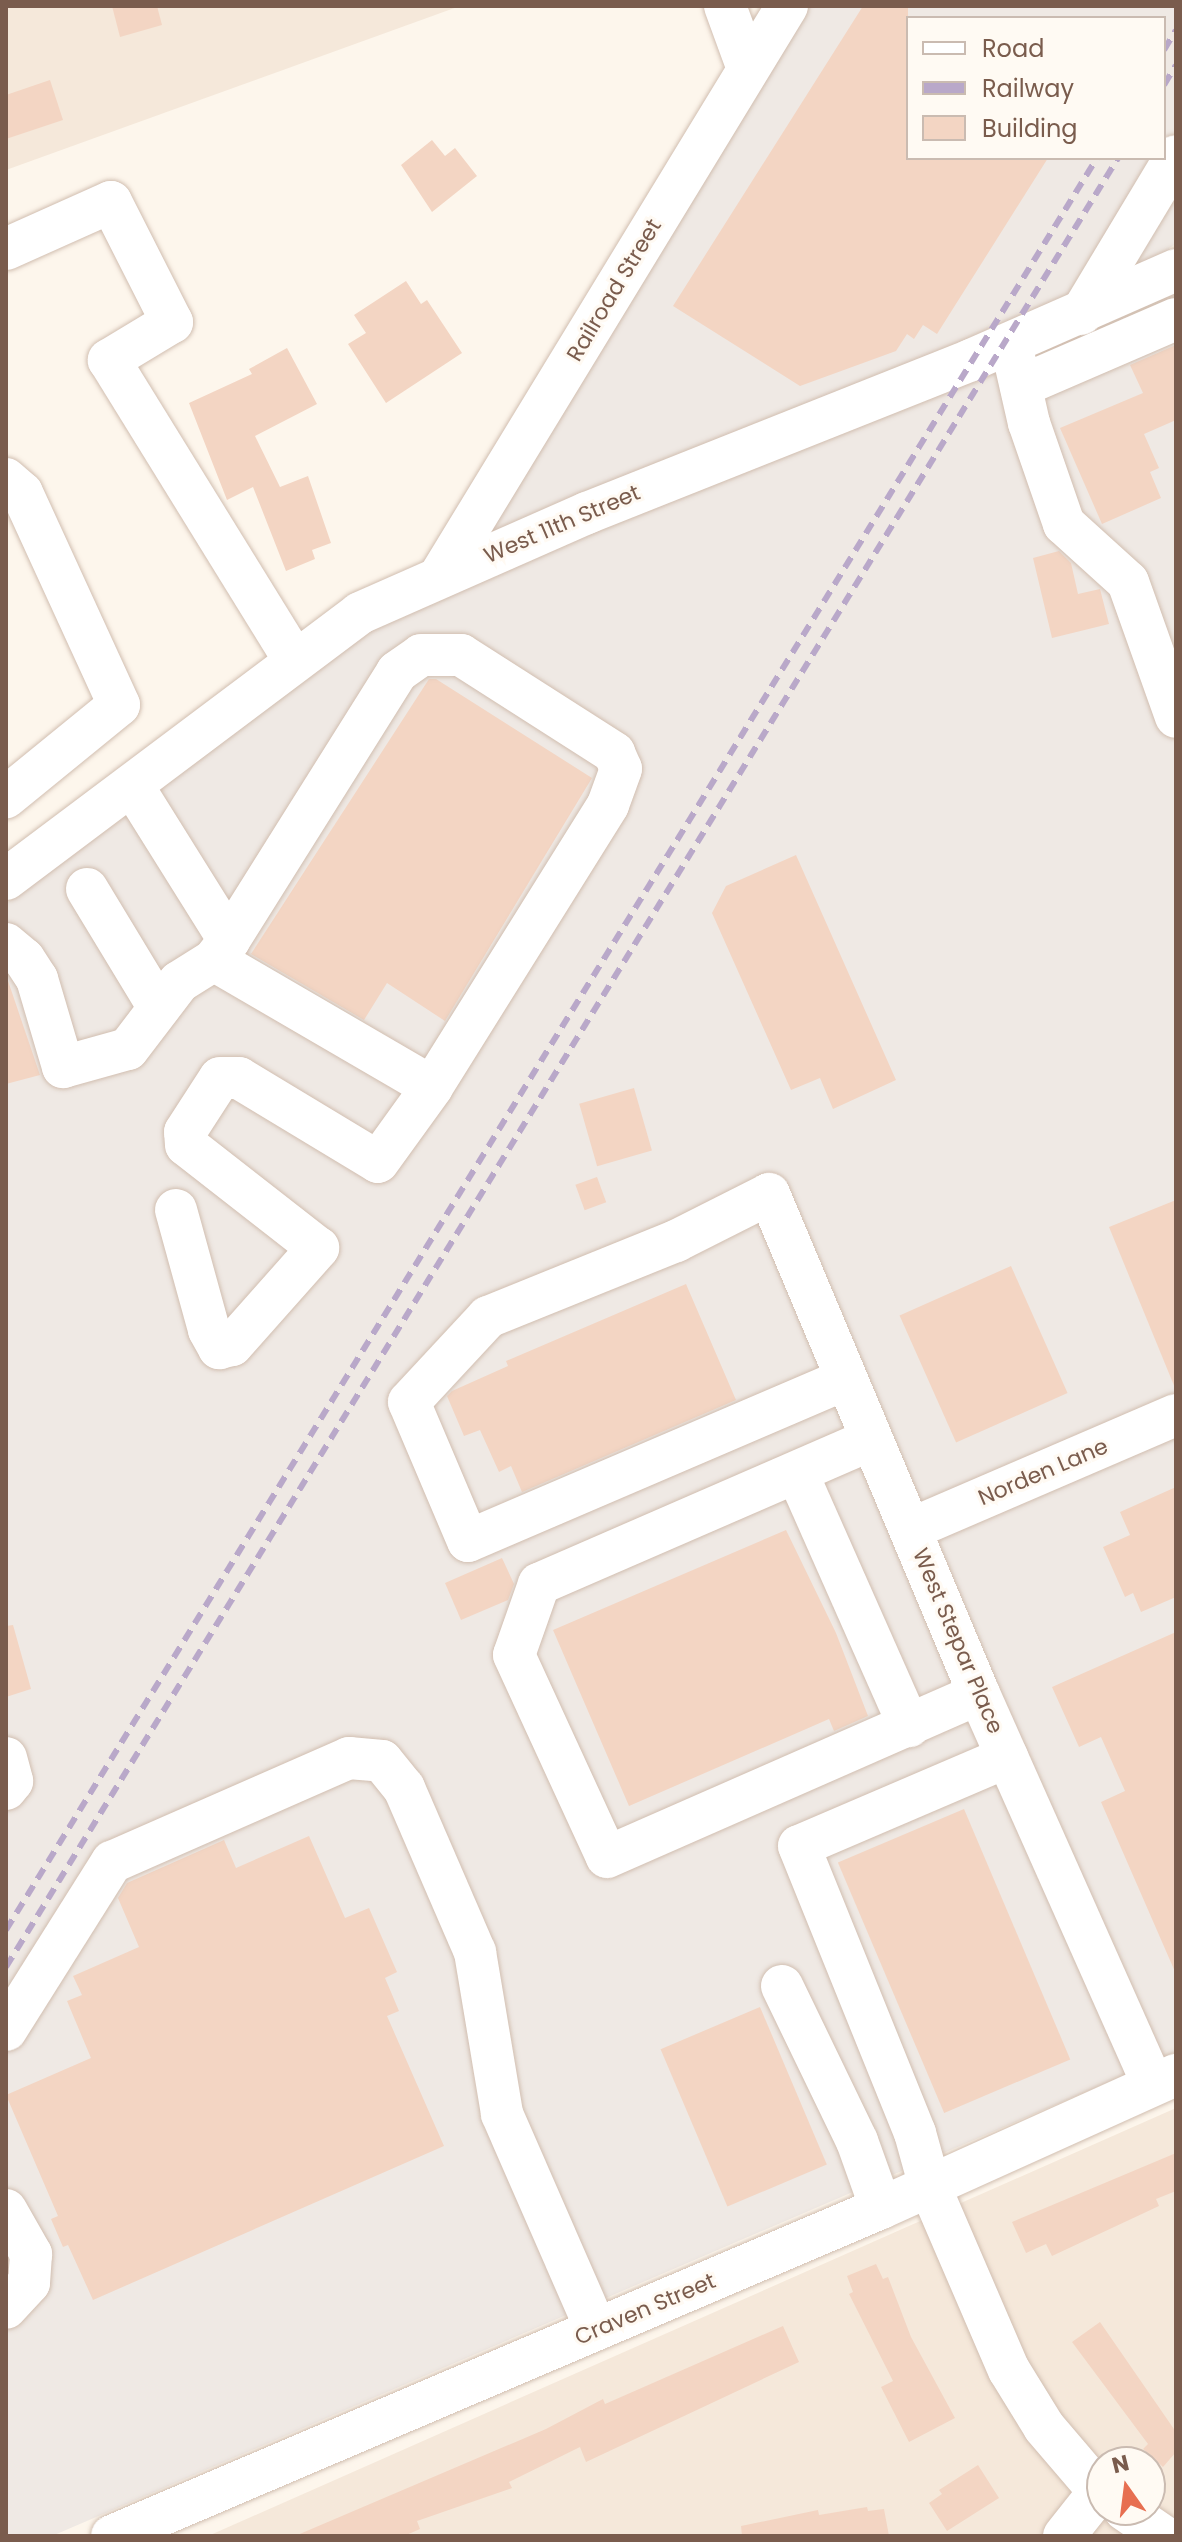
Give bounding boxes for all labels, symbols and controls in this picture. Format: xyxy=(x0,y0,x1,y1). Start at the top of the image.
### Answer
legend xyxy=(906,16,1166,160)
text: Road xyxy=(982,32,1044,65)
text: Railway xyxy=(982,72,1074,105)
text: Building xyxy=(982,112,1078,145)
street label: Railroad Street xyxy=(561,214,667,366)
street label: West 11th Street xyxy=(480,479,644,569)
street label: Norden Lane xyxy=(974,1433,1112,1511)
street label: West Stepar Place xyxy=(907,1544,1009,1738)
street label: Craven Street xyxy=(571,2267,719,2351)
north arrow xyxy=(1086,2446,1166,2526)
text: N xyxy=(1109,2447,1132,2481)

